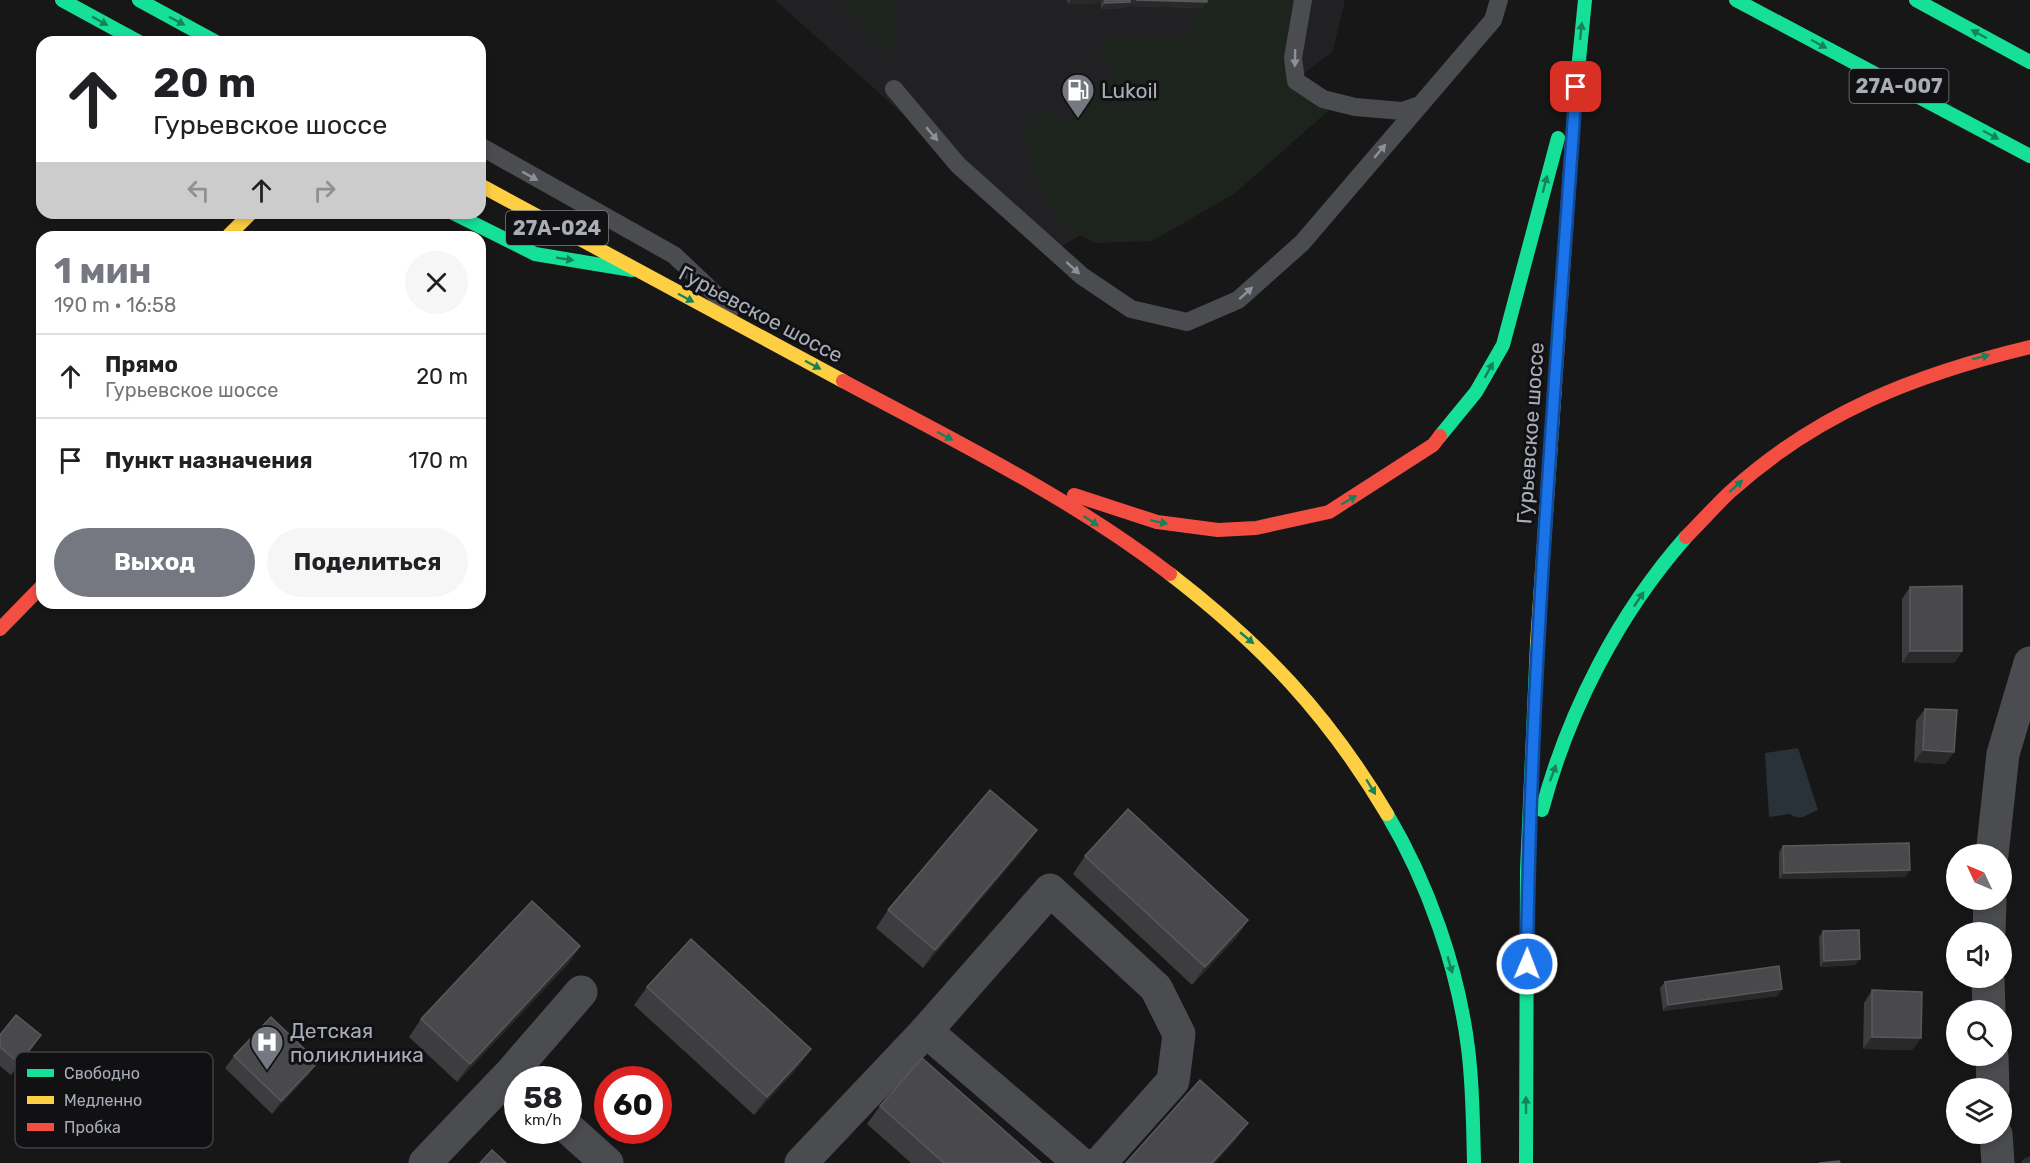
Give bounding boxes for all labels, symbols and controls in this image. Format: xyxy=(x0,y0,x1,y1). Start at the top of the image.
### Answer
one-way arrow xyxy=(92,16,109,26)
one-way arrow xyxy=(169,16,186,26)
one-way arrow xyxy=(1577,22,1586,41)
one-way arrow xyxy=(1970,29,1987,39)
one-way arrow xyxy=(1811,39,1828,49)
one-way arrow xyxy=(1290,48,1300,67)
text: 20 m xyxy=(153,58,256,108)
icon: ahead xyxy=(54,60,132,138)
pin xyxy=(1550,61,1601,112)
road number: 27А-007 xyxy=(1850,69,1948,103)
icon: arrive xyxy=(1559,70,1592,103)
fuel station icon: Lukoil xyxy=(1060,72,1096,119)
place label: Lukoil xyxy=(1101,78,1158,103)
text: Гурьевское шоссе xyxy=(153,109,387,141)
one-way arrow xyxy=(925,126,938,141)
one-way arrow xyxy=(1983,130,2000,140)
one-way arrow xyxy=(1373,144,1386,159)
one-way arrow xyxy=(522,171,539,181)
icon: left xyxy=(182,174,215,207)
icon: ahead xyxy=(245,174,278,207)
icon: right xyxy=(308,174,341,207)
one-way arrow xyxy=(1541,175,1550,193)
road number: 27А-024 xyxy=(506,211,608,245)
text: 1 мин xyxy=(54,249,152,292)
button: close xyxy=(405,251,468,314)
one-way arrow xyxy=(555,255,574,264)
street label: Гурьевское шоссе xyxy=(675,260,847,368)
one-way arrow xyxy=(1065,261,1080,274)
one-way arrow xyxy=(1238,287,1253,300)
text: 190 m · 16:58 xyxy=(54,293,177,317)
one-way arrow xyxy=(678,293,695,303)
street label: Гурьевское шоссе xyxy=(1511,341,1549,525)
text: Прямо xyxy=(105,351,178,378)
one-way arrow xyxy=(1971,352,1990,362)
icon: ahead xyxy=(54,360,87,393)
one-way arrow xyxy=(805,360,822,370)
one-way arrow xyxy=(1484,361,1494,378)
text: 20 m xyxy=(416,363,468,390)
text: Гурьевское шоссе xyxy=(105,378,279,402)
one-way arrow xyxy=(936,431,953,441)
icon: arrive xyxy=(54,444,87,477)
text: Пункт назначения xyxy=(105,447,313,474)
text: 170 m xyxy=(408,447,468,474)
one-way arrow xyxy=(1728,480,1743,493)
one-way arrow xyxy=(1341,495,1357,506)
one-way arrow xyxy=(1083,515,1099,527)
one-way arrow xyxy=(1150,518,1169,527)
button: Выход xyxy=(54,528,255,597)
button: Поделиться xyxy=(267,528,468,597)
one-way arrow xyxy=(1633,591,1644,607)
one-way arrow xyxy=(1239,631,1255,644)
one-way arrow xyxy=(1548,764,1558,782)
one-way arrow xyxy=(1366,779,1377,795)
north arrow xyxy=(1946,844,2012,910)
map controls xyxy=(1946,844,2012,1144)
button: sound xyxy=(1946,922,2012,988)
position arrow xyxy=(1495,932,1559,996)
one-way arrow xyxy=(1446,956,1455,974)
button: search xyxy=(1946,1000,2012,1066)
place label: Детская поликлиника xyxy=(290,1018,424,1067)
hospital icon: Детская поликлиника xyxy=(249,1024,285,1071)
legend xyxy=(15,1052,213,1148)
text: Свободно xyxy=(64,1064,140,1083)
speed limit sign: 60 xyxy=(594,1066,672,1144)
button: layers xyxy=(1946,1078,2012,1144)
text: 58 xyxy=(523,1080,563,1116)
text: Медленно xyxy=(64,1091,142,1110)
one-way arrow xyxy=(1521,1095,1531,1114)
text: km/h xyxy=(524,1111,562,1129)
text: Пробка xyxy=(64,1118,121,1137)

